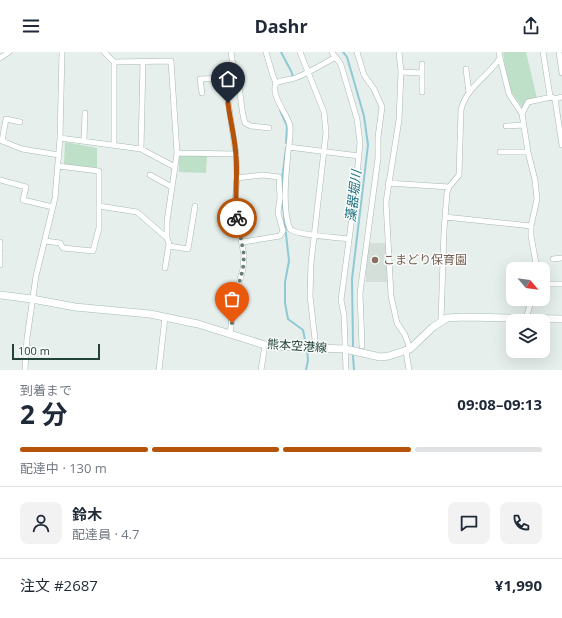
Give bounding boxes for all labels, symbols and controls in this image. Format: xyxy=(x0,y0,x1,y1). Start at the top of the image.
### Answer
text: Dashr xyxy=(254,14,308,38)
icon: menu xyxy=(20,15,42,37)
icon: share xyxy=(520,15,542,37)
pin xyxy=(211,62,245,103)
icon: home xyxy=(217,68,239,90)
water label: 藻器堀川 xyxy=(341,167,365,223)
courier xyxy=(217,198,257,238)
icon: bike xyxy=(226,207,248,229)
place label: こまどり保育園 xyxy=(383,251,467,268)
marker: こまどり保育園 xyxy=(370,255,380,265)
north arrow xyxy=(506,262,550,306)
map controls xyxy=(506,262,550,358)
pin xyxy=(215,282,249,323)
icon: bag xyxy=(221,288,243,310)
button: layers xyxy=(506,314,550,358)
street label: 熊本空港線 xyxy=(267,335,328,356)
scale bar xyxy=(12,342,100,361)
text: 100 m xyxy=(18,343,50,358)
text: 到着まで xyxy=(20,381,72,399)
text: 09:08–09:13 xyxy=(457,394,542,414)
text: 2 分 xyxy=(20,396,68,432)
text: 配達中 · 130 m xyxy=(20,459,107,477)
button: person xyxy=(20,502,62,544)
button: chat xyxy=(448,502,490,544)
button: phone xyxy=(500,502,542,544)
text: 鈴木 xyxy=(72,504,102,524)
text: 配達員 · 4.7 xyxy=(72,525,139,543)
text: 注文 #2687 xyxy=(20,575,98,595)
text: ¥1,990 xyxy=(495,575,542,595)

